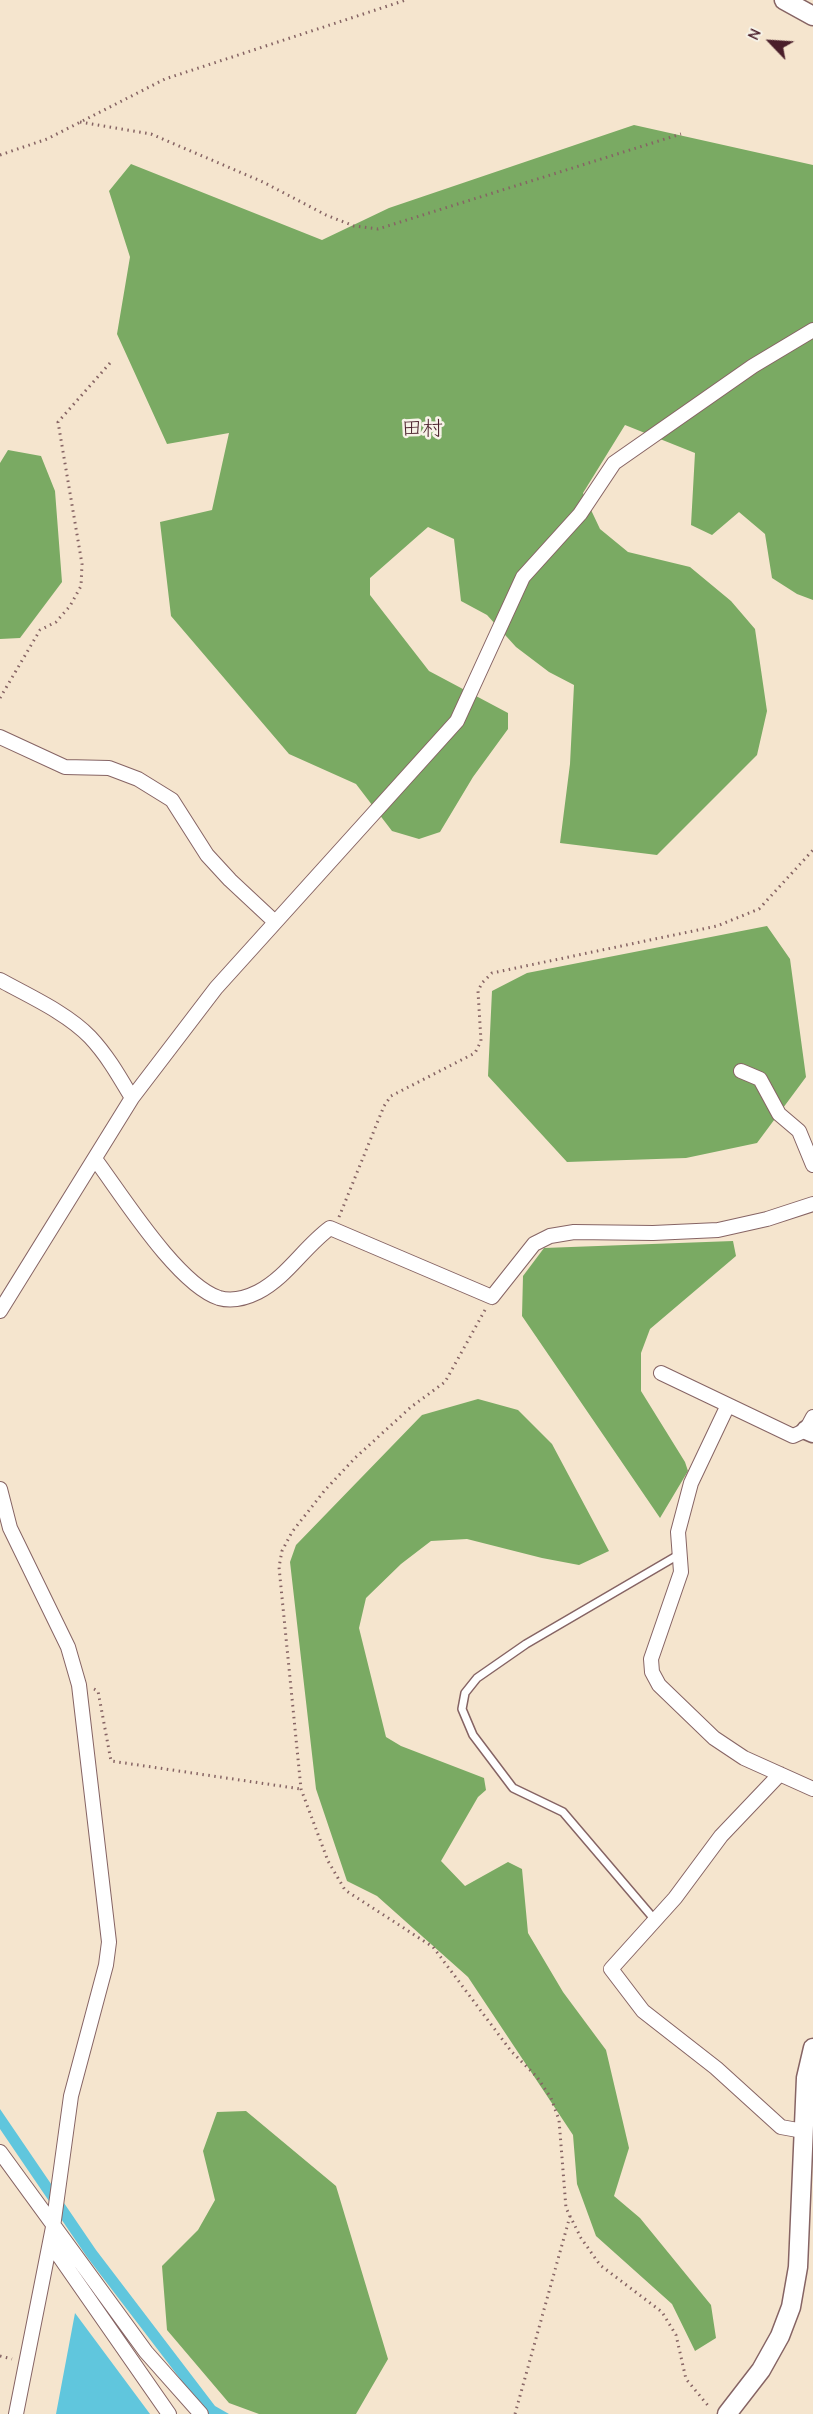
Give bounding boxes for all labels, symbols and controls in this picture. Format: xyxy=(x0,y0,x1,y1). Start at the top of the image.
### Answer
north arrow xyxy=(741,12,801,72)
text: N xyxy=(744,26,765,43)
district label: 田村 xyxy=(401,416,443,442)

